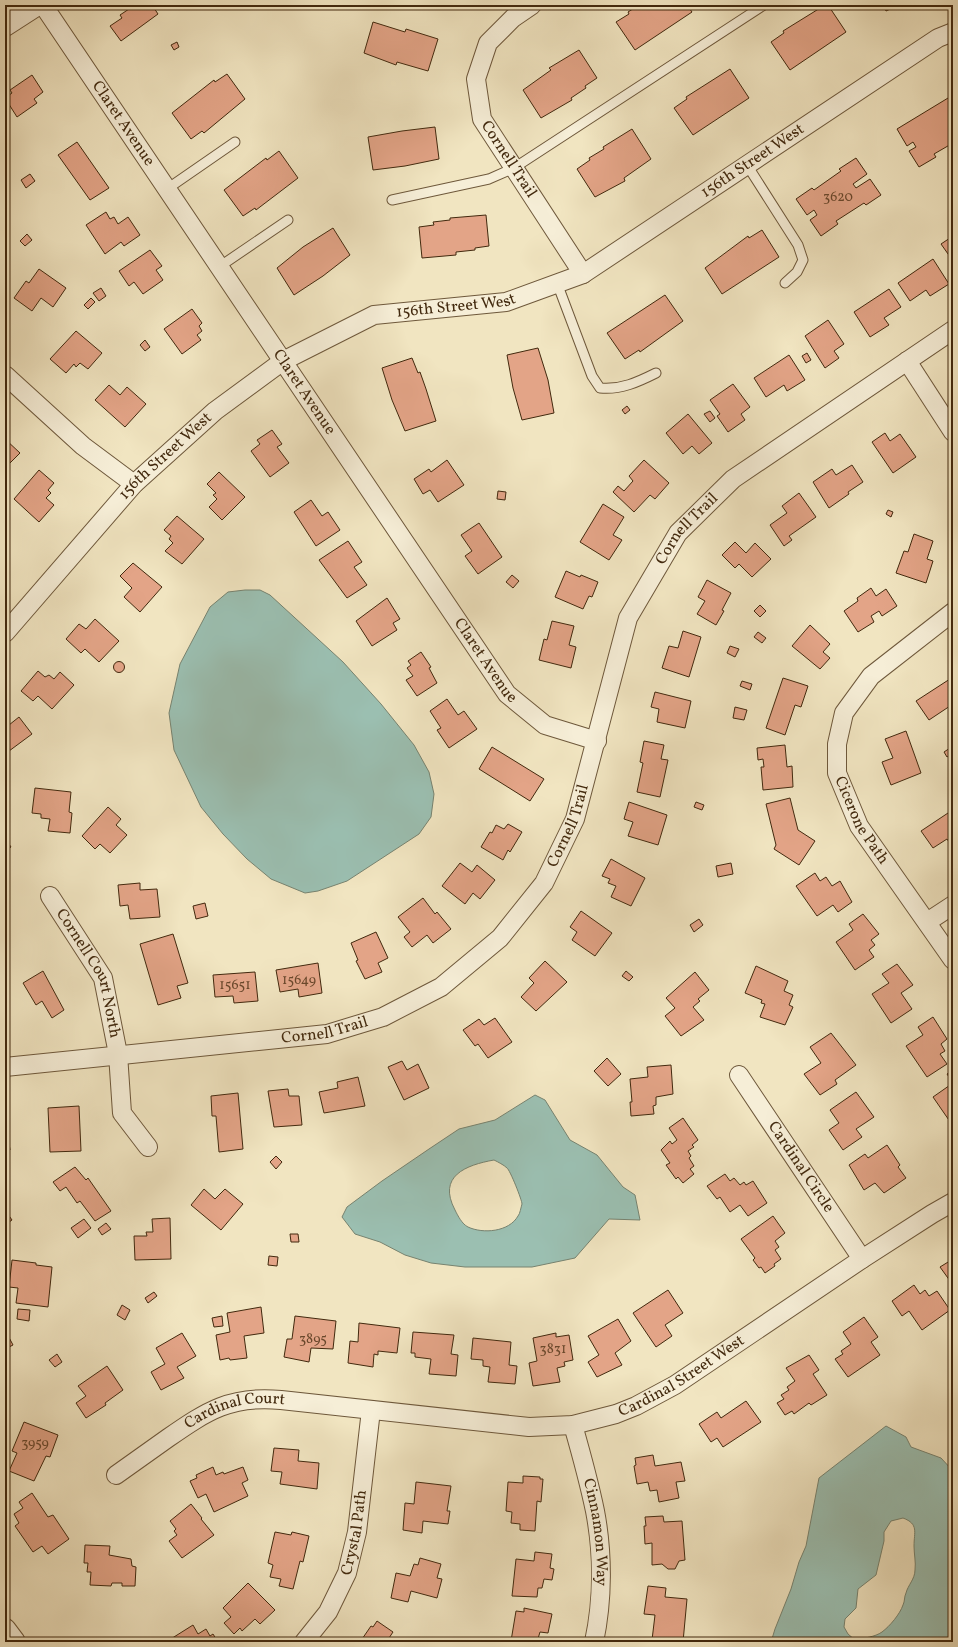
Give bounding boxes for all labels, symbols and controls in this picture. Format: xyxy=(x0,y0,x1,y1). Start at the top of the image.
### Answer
street label: Claret Avenue xyxy=(86,77,160,171)
street label: Cornell Trail xyxy=(475,116,542,203)
street label: 156th Street West xyxy=(697,119,809,203)
house number: 3620 xyxy=(823,188,853,207)
street label: 156th Street West xyxy=(395,288,519,324)
street label: Claret Avenue xyxy=(267,345,341,439)
street label: 156th Street West xyxy=(114,407,217,505)
street label: Cornell Trail xyxy=(651,488,724,569)
street label: Claret Avenue xyxy=(448,614,521,709)
street label: Cicerone Path xyxy=(829,773,894,869)
street label: Cornell Trail xyxy=(542,782,595,871)
street label: Cornell Court North xyxy=(50,905,126,1040)
house number: 15649 xyxy=(282,971,316,990)
house number: 15651 xyxy=(219,976,251,995)
street label: Cornell Trail xyxy=(280,1011,371,1050)
street label: Cardinal Circle xyxy=(762,1117,839,1217)
house number: 3895 xyxy=(299,1330,327,1349)
street label: Cardinal Street West xyxy=(615,1330,749,1423)
house number: 3831 xyxy=(540,1340,566,1359)
street label: Cardinal Court xyxy=(180,1388,287,1435)
house number: 3959 xyxy=(21,1434,49,1453)
street label: Cinnamon Way xyxy=(577,1476,612,1587)
street label: Crystal Path xyxy=(336,1489,373,1578)

